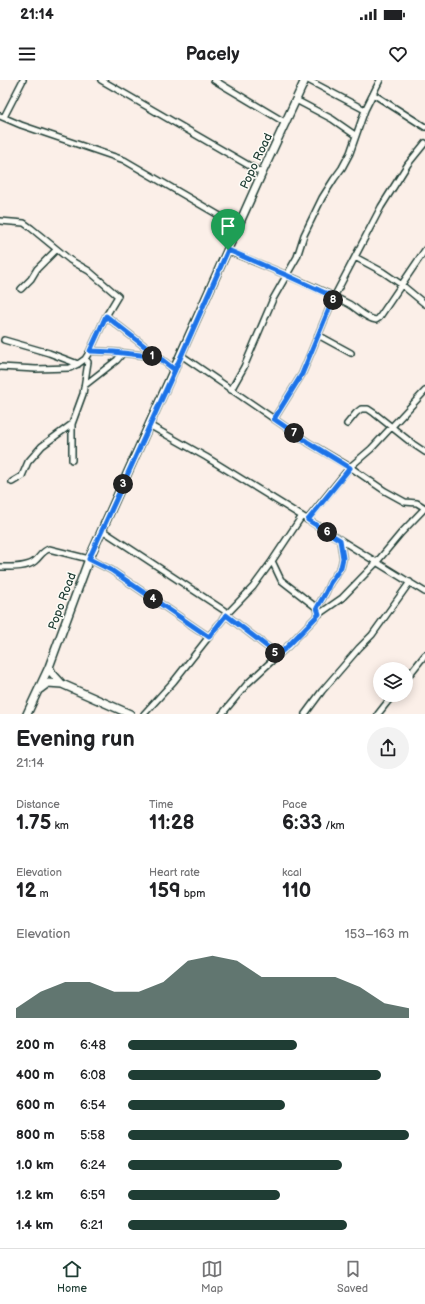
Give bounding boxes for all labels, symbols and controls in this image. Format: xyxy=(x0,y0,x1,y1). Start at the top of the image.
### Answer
text: 21:14 xyxy=(20,5,54,24)
icon: menu xyxy=(16,43,38,65)
icon: heart xyxy=(387,43,409,65)
text: Pacely xyxy=(186,44,239,65)
street label: Popo Road xyxy=(237,131,276,192)
pin xyxy=(211,209,245,250)
icon: arrive xyxy=(217,215,239,237)
pin: 8 xyxy=(323,290,343,310)
text: 8 xyxy=(330,293,336,306)
pin: 1 xyxy=(142,346,162,366)
text: 1 xyxy=(150,349,154,362)
pin: 7 xyxy=(284,423,304,443)
text: 7 xyxy=(291,426,297,439)
pin: 3 xyxy=(113,474,133,494)
text: 3 xyxy=(120,477,126,490)
pin: 6 xyxy=(317,522,337,542)
text: 6 xyxy=(324,525,330,538)
street label: Popo Road xyxy=(45,570,80,632)
pin: 4 xyxy=(143,589,163,609)
text: 4 xyxy=(150,592,156,605)
pin: 5 xyxy=(265,643,285,663)
text: 5 xyxy=(272,646,278,659)
map controls xyxy=(373,662,413,702)
button: layers xyxy=(373,662,413,702)
text: Evening run xyxy=(16,726,135,753)
button: share xyxy=(367,727,409,769)
text: 21:14 xyxy=(16,755,44,771)
text: Distance xyxy=(16,798,60,811)
text: Time xyxy=(149,798,173,811)
text: Pace xyxy=(282,798,307,811)
text: 1.75 xyxy=(16,811,51,835)
text: 11:28 xyxy=(149,811,195,835)
text: 6:33 xyxy=(282,811,322,835)
text: km xyxy=(51,819,69,832)
text: /km xyxy=(322,819,345,832)
text: Elevation xyxy=(16,866,62,879)
text: Heart rate xyxy=(149,866,200,879)
text: kcal xyxy=(282,866,302,879)
text: 12 xyxy=(16,879,36,903)
text: 159 xyxy=(149,879,181,903)
text: 110 xyxy=(282,879,311,903)
text: m xyxy=(36,887,48,900)
text: bpm xyxy=(181,887,205,900)
text: Elevation xyxy=(16,926,70,942)
text: 153–163 m xyxy=(345,926,409,942)
text: 200 m xyxy=(16,1037,54,1053)
text: 6:48 xyxy=(80,1037,106,1053)
text: 400 m xyxy=(16,1067,54,1083)
text: 6:08 xyxy=(80,1067,106,1083)
text: 600 m xyxy=(16,1097,55,1113)
text: 6:54 xyxy=(80,1097,106,1113)
text: 800 m xyxy=(16,1127,55,1143)
text: 5:58 xyxy=(80,1127,105,1143)
text: 1.0 km xyxy=(16,1157,54,1173)
text: 6:24 xyxy=(80,1157,106,1173)
text: 1.2 km xyxy=(16,1187,54,1203)
text: 6:59 xyxy=(80,1187,106,1203)
text: 1.4 km xyxy=(16,1217,53,1233)
text: 6:21 xyxy=(80,1217,103,1233)
tab: Home xyxy=(57,1258,87,1295)
tab: Map xyxy=(201,1258,223,1295)
tab: Saved xyxy=(337,1258,368,1295)

